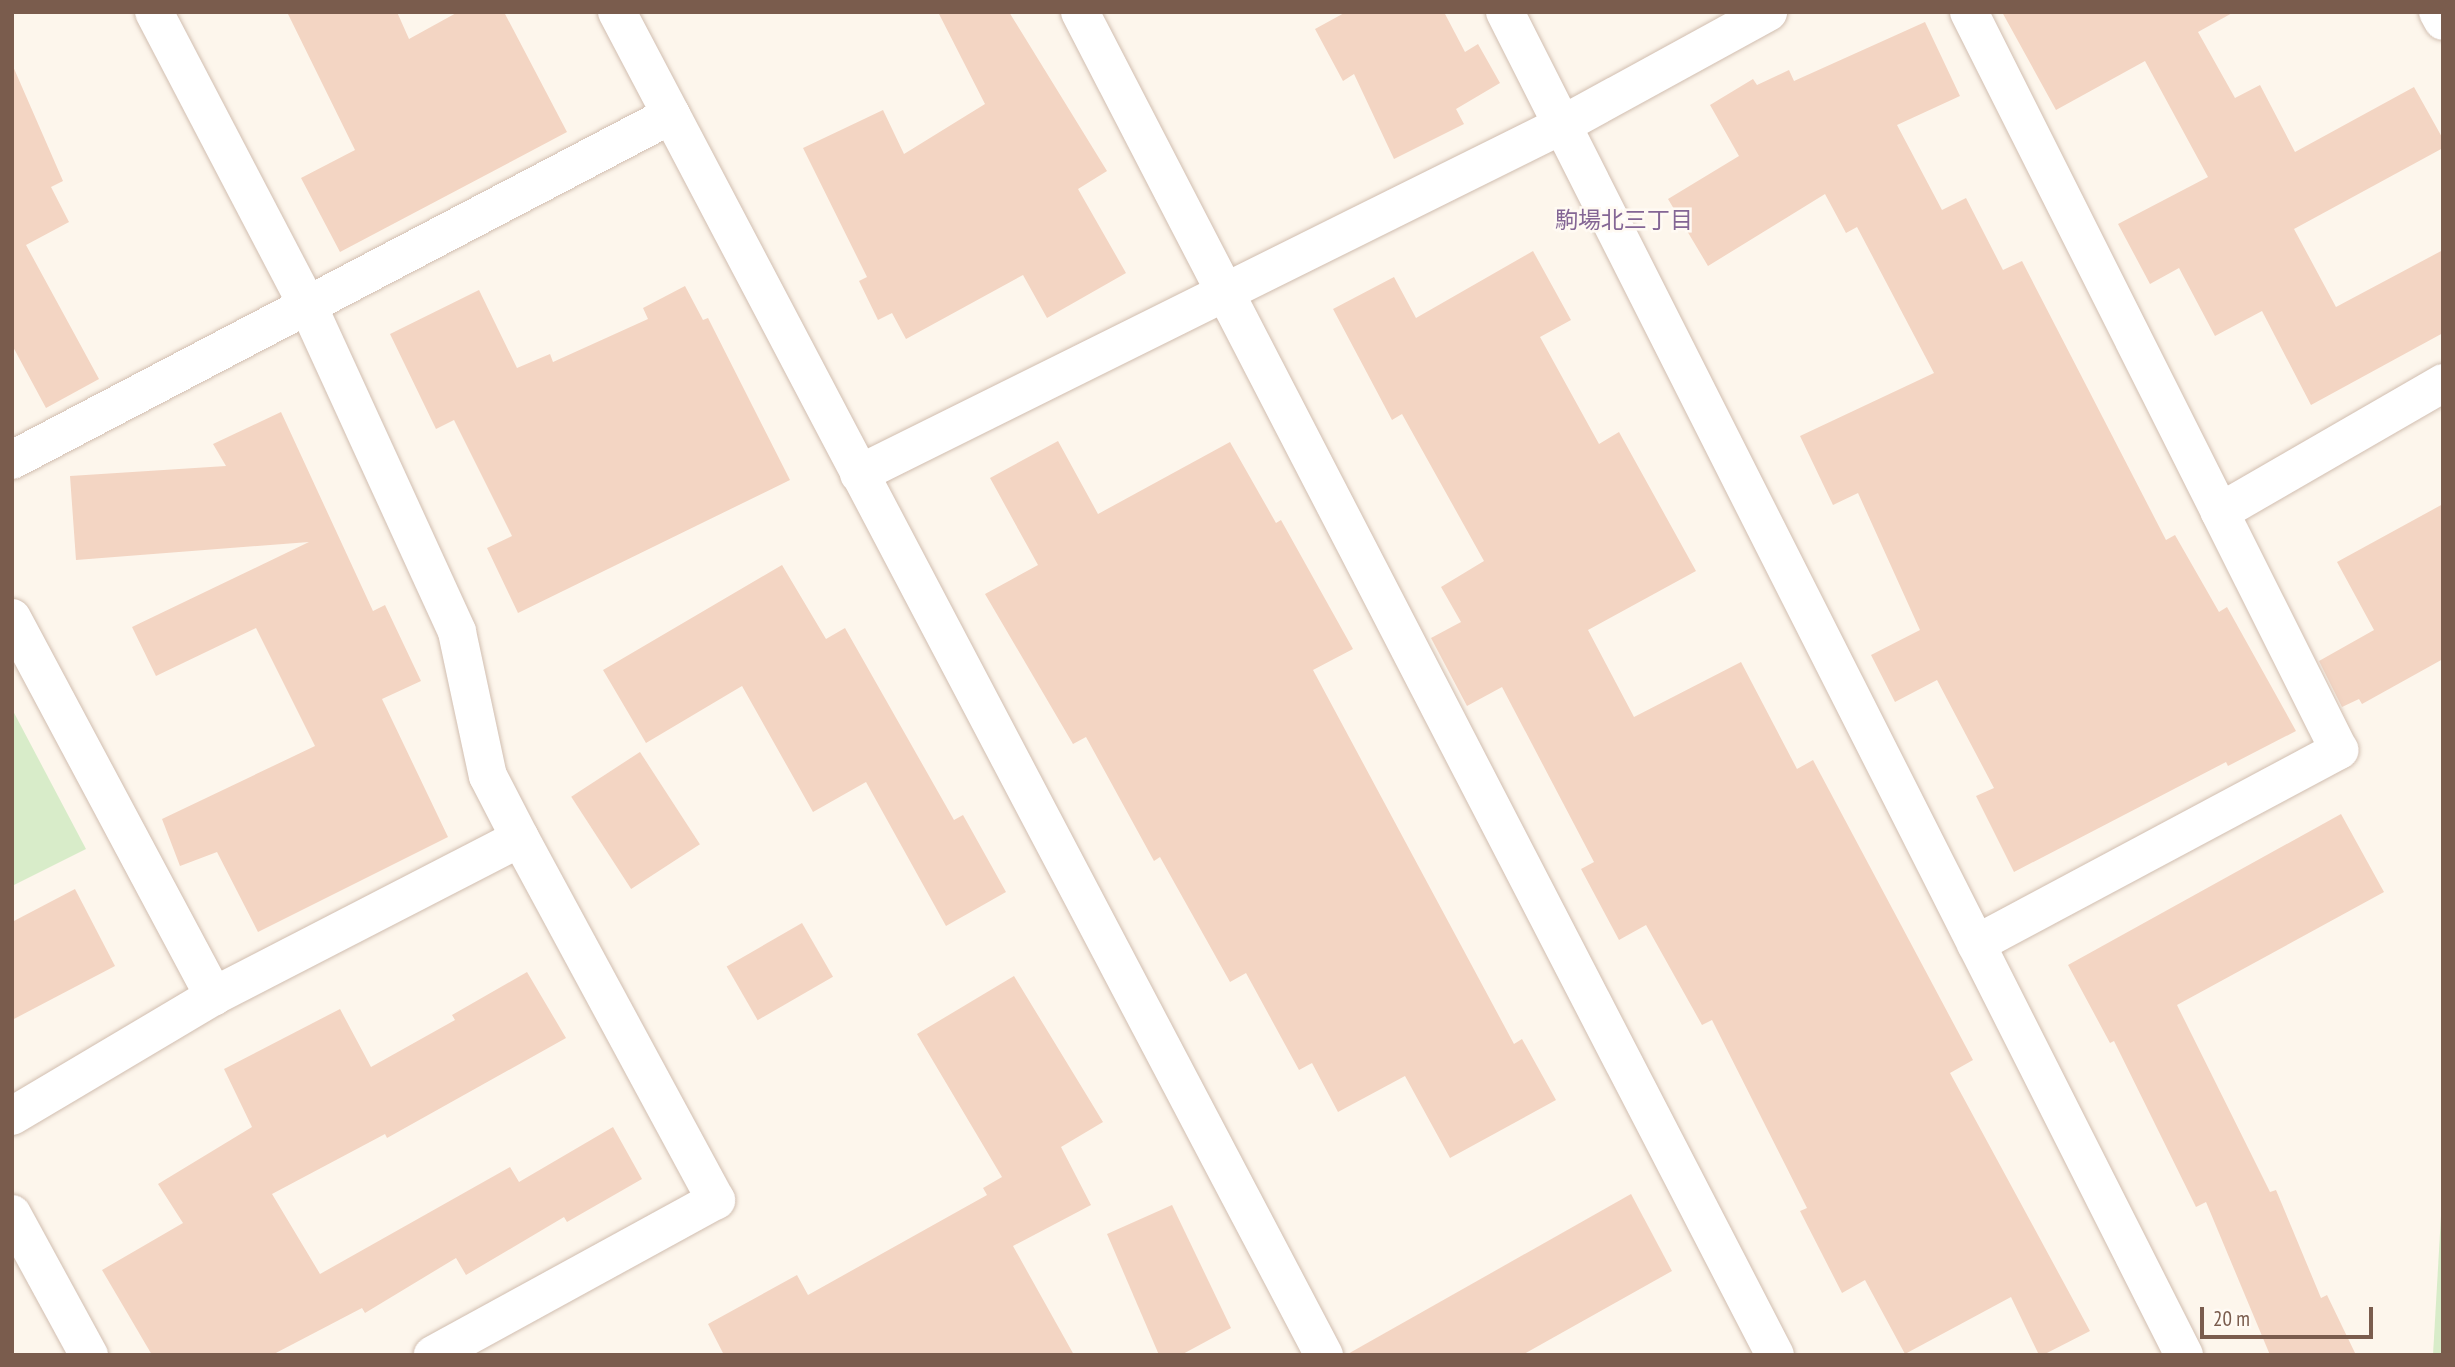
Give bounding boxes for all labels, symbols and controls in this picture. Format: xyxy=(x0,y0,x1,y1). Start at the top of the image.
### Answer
district label: 駒場北三丁目 xyxy=(1555,206,1693,234)
scale bar xyxy=(2203,1294,2376,1338)
text: 20 m xyxy=(2213,1305,2250,1332)

